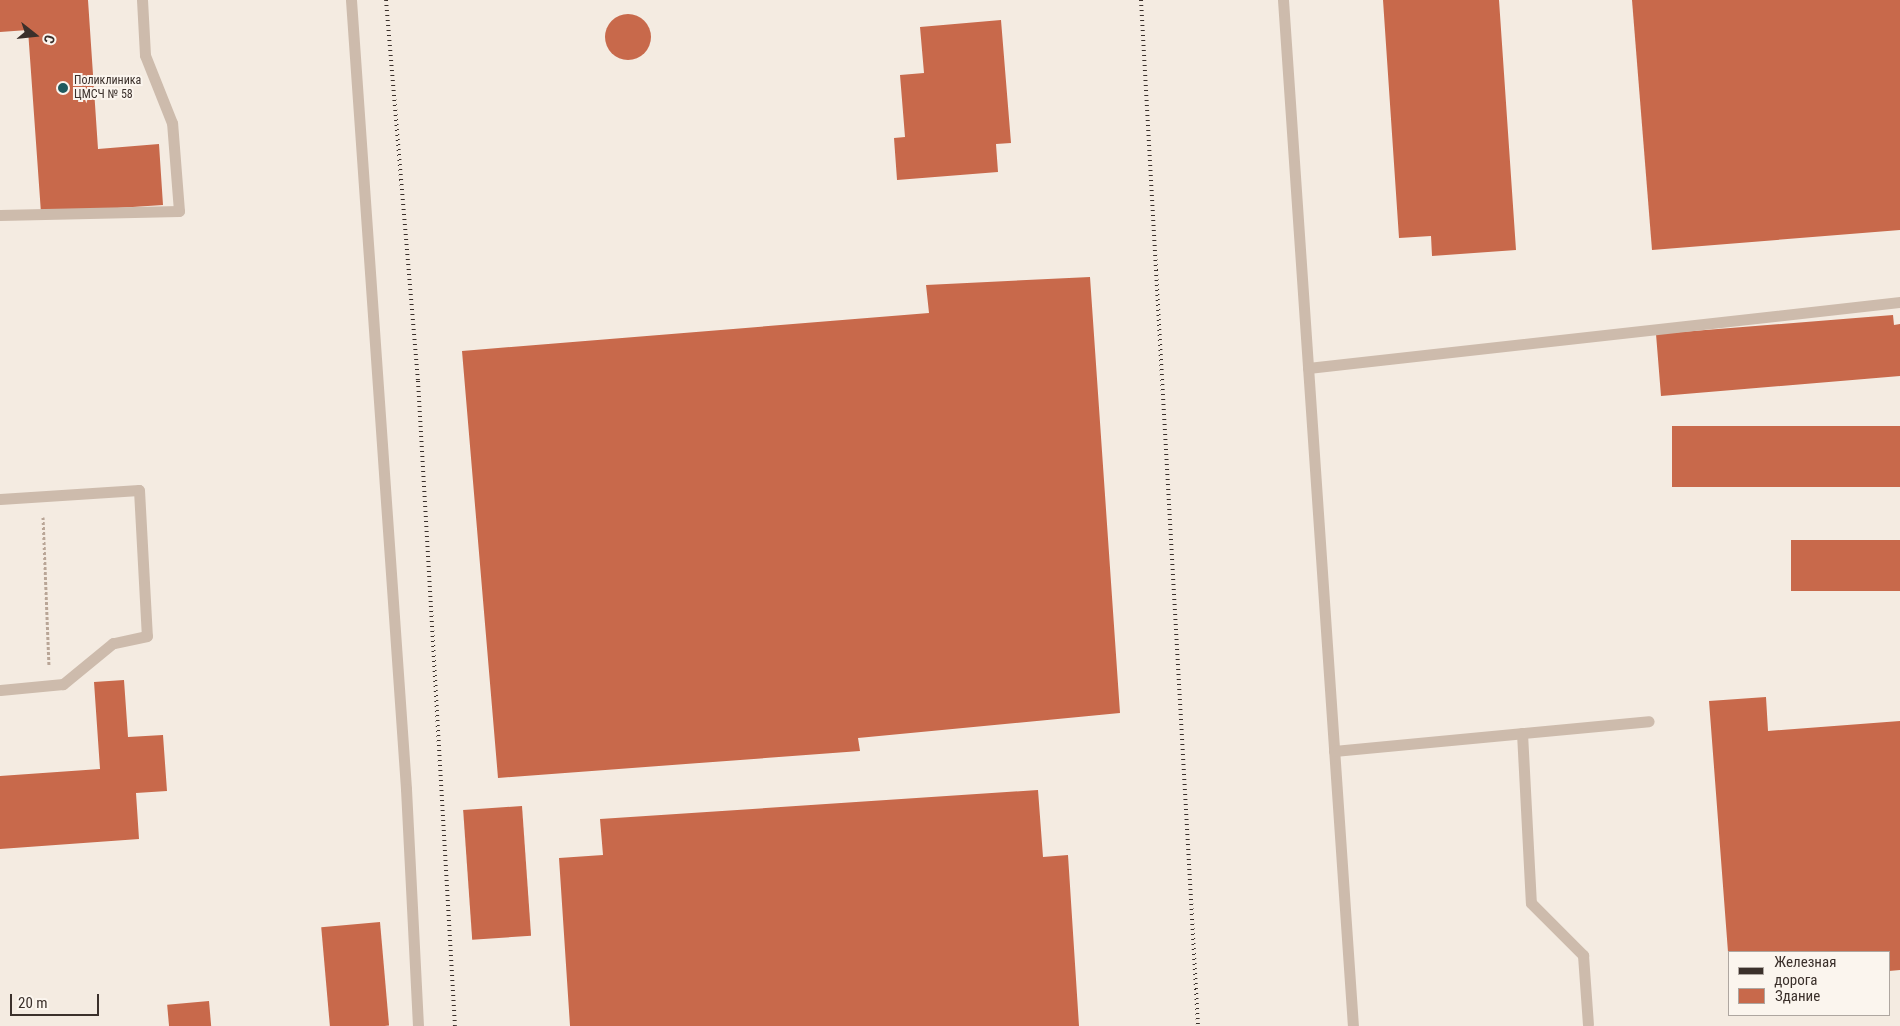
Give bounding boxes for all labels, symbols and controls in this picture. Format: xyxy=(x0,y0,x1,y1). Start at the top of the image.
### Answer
north arrow xyxy=(10,10,60,60)
text: С xyxy=(41,33,58,45)
place label: Поликлиника ЦМСЧ № 58 xyxy=(74,74,141,102)
marker: Поликлиника ЦМСЧ № 58 xyxy=(56,81,70,95)
legend xyxy=(1728,951,1890,1016)
text: Железная дорога xyxy=(1774,953,1836,989)
scale bar xyxy=(12,984,101,1016)
text: Здание xyxy=(1775,987,1820,1005)
text: 20 m xyxy=(18,994,48,1012)

